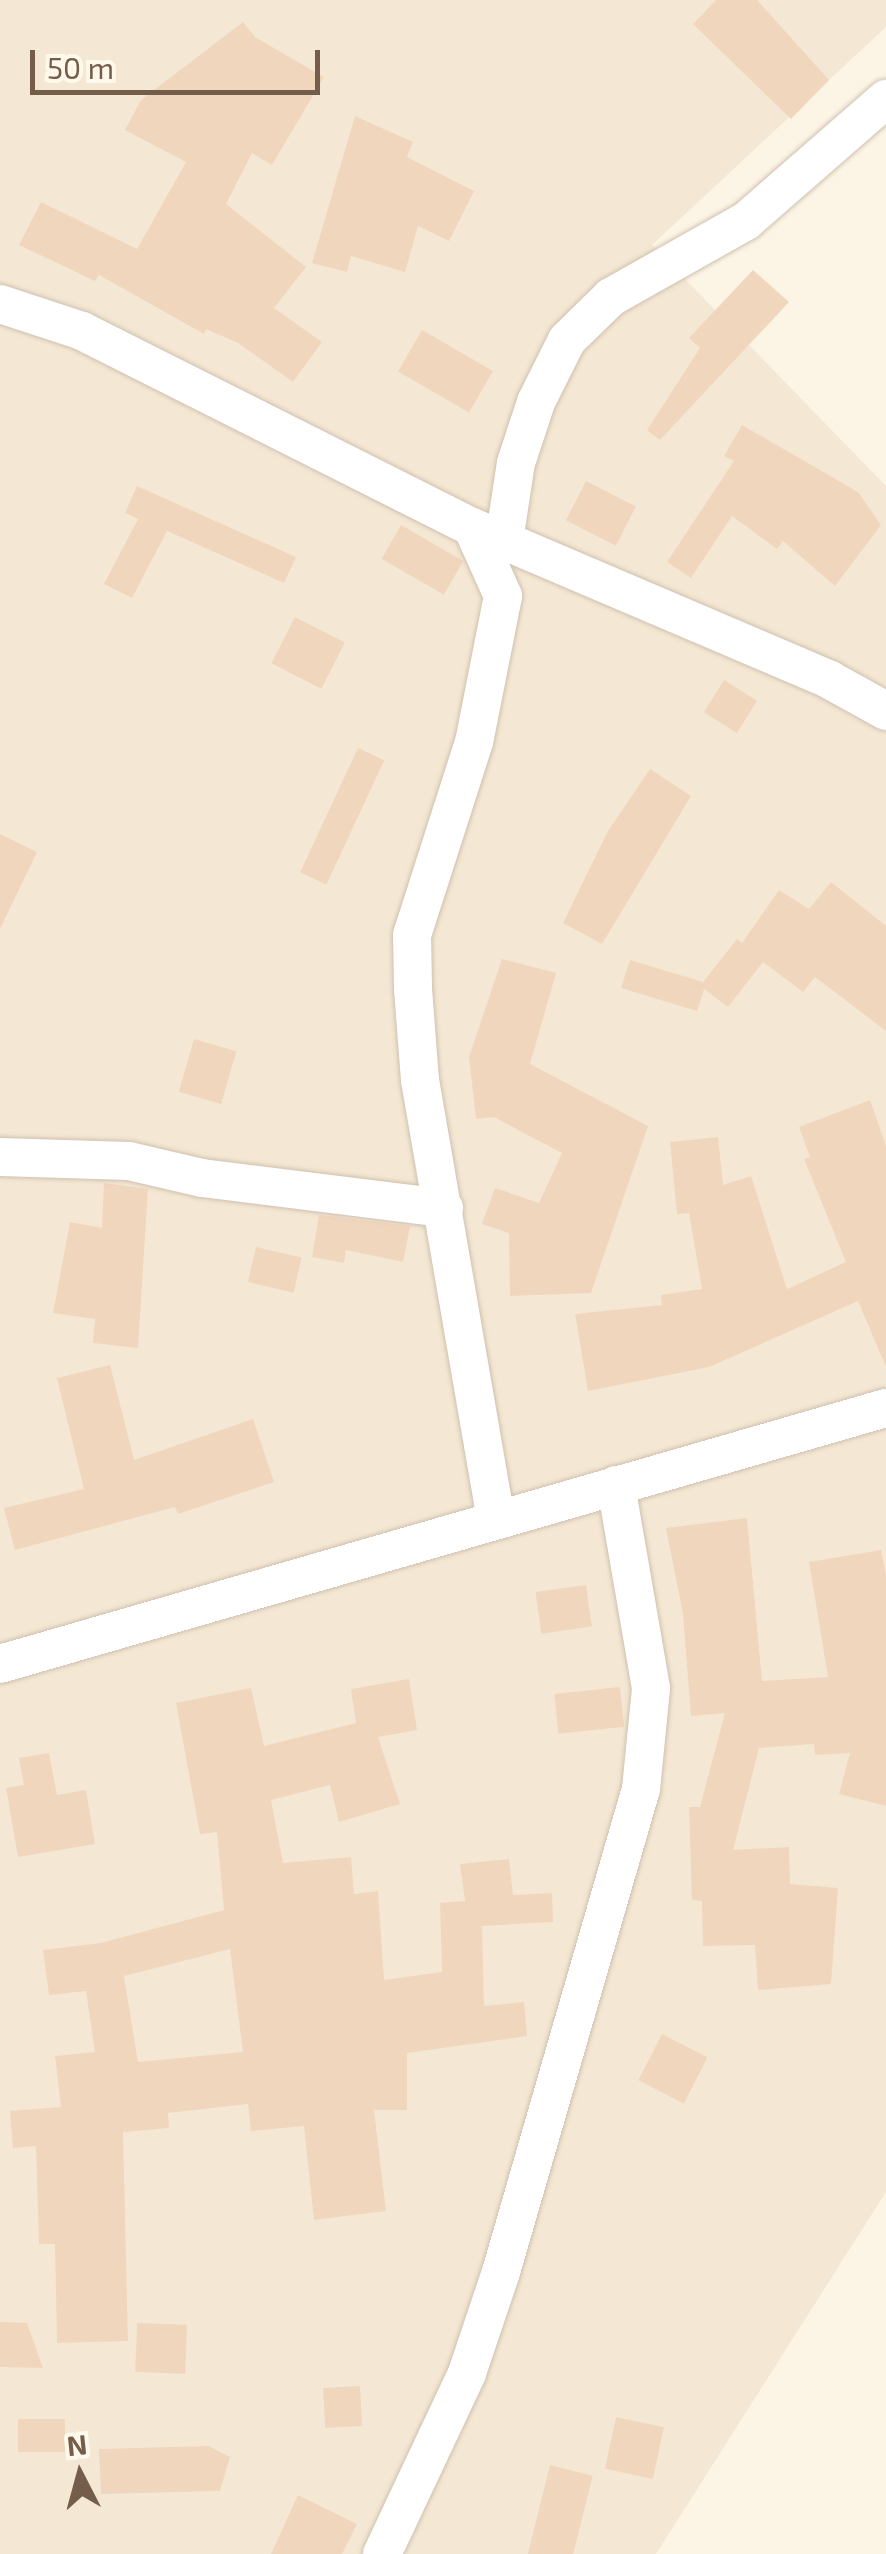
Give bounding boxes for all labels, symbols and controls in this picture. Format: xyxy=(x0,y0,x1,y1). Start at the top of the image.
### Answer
scale bar xyxy=(35,30,325,92)
text: 50 m xyxy=(47,49,114,85)
north arrow xyxy=(30,2424,130,2524)
text: N xyxy=(65,2426,89,2462)

